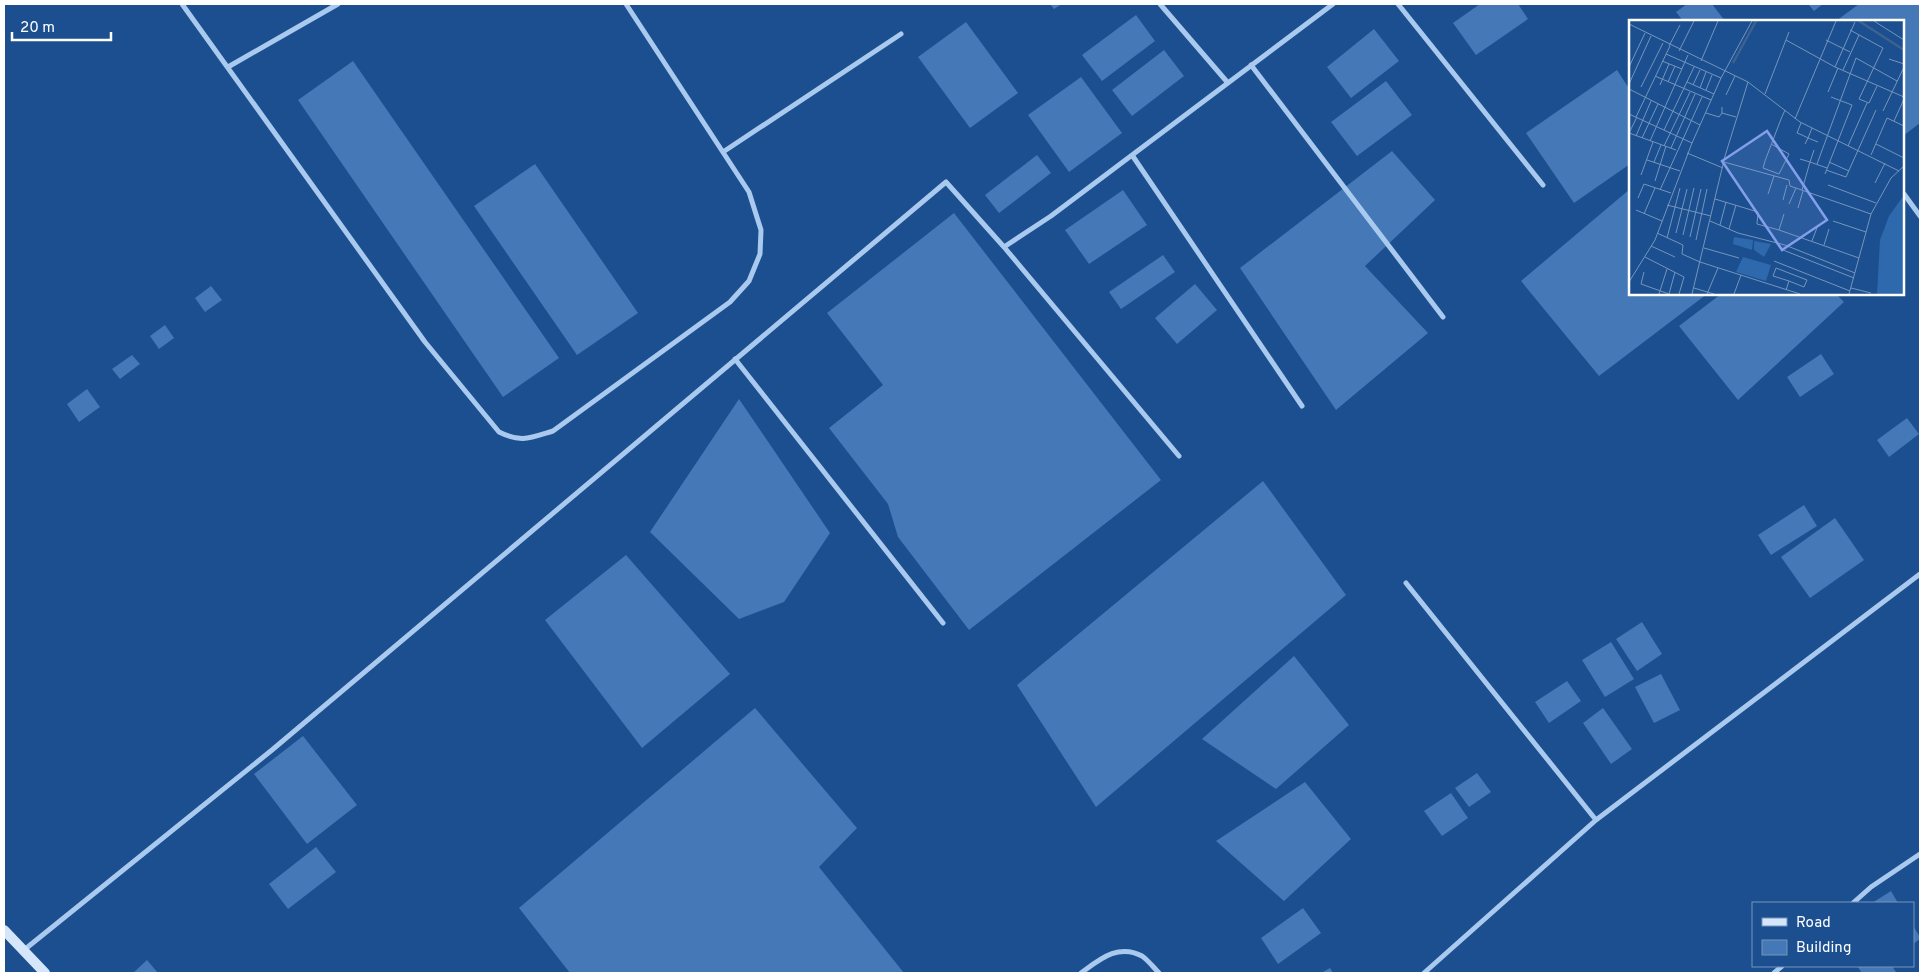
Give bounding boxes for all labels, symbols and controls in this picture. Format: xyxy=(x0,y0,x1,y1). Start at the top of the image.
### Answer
scale bar xyxy=(12,10,111,42)
text: 20 m xyxy=(20,19,55,38)
inset map xyxy=(1629,20,1904,295)
legend xyxy=(1752,902,1914,967)
text: Road xyxy=(1796,914,1831,933)
text: Building xyxy=(1796,939,1851,958)

